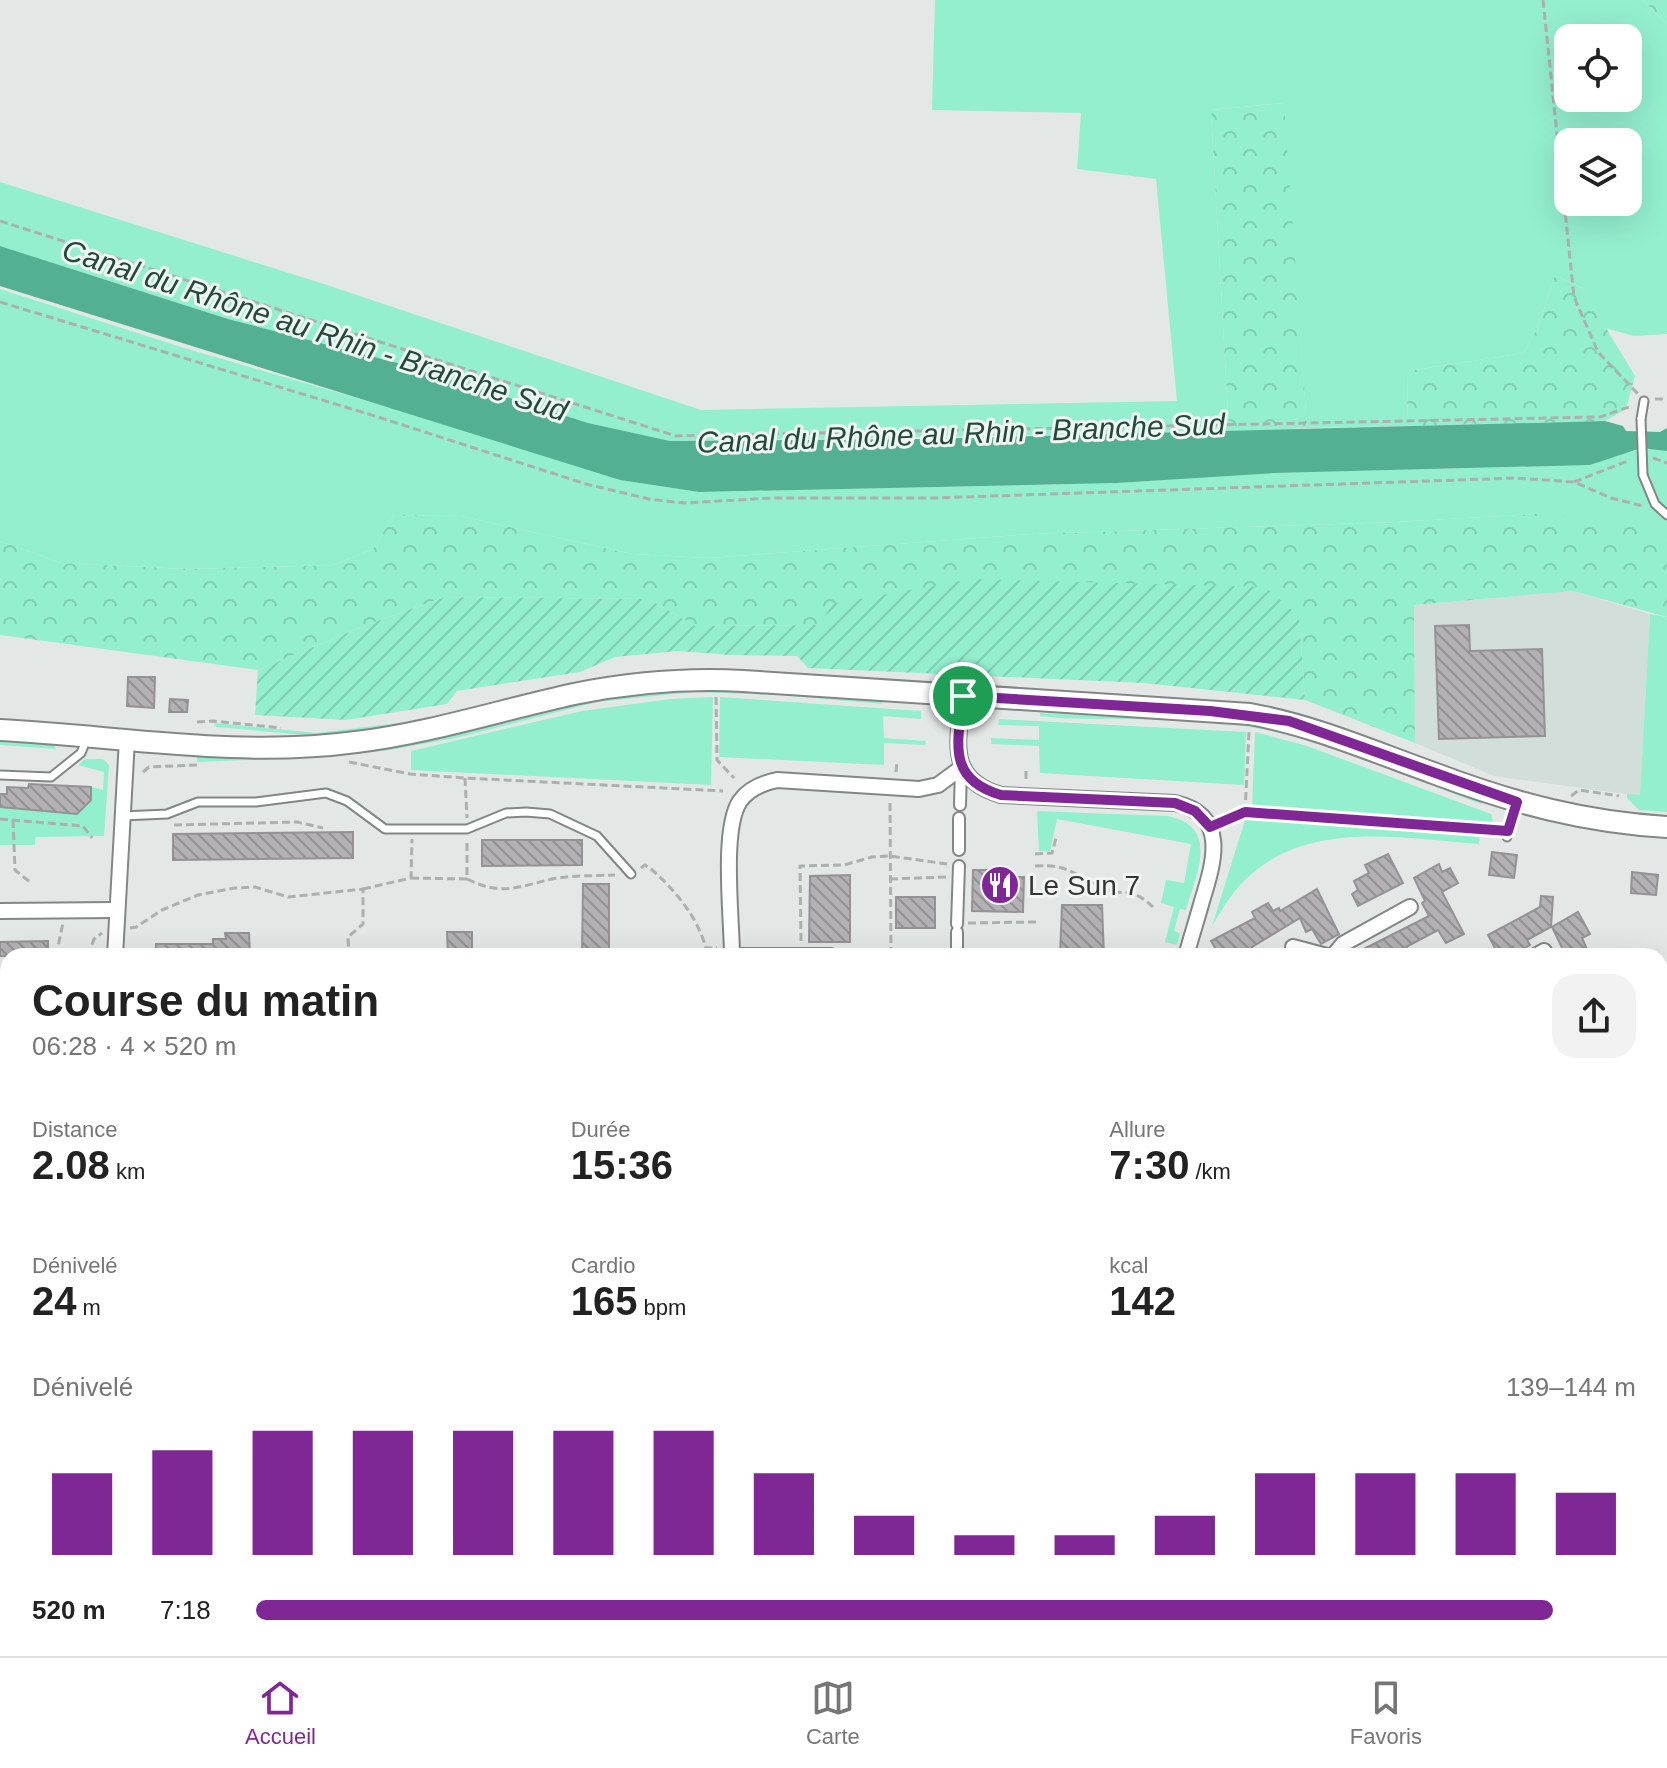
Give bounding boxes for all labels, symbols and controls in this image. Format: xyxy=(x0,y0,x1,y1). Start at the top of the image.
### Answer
map controls xyxy=(1554,24,1642,216)
button: locate xyxy=(1554,24,1642,112)
button: layers xyxy=(1554,128,1642,216)
water label: Canal du Rhône au Rhin - Branche Sud xyxy=(58,233,573,428)
water label: Canal du Rhône au Rhin - Branche Sud xyxy=(696,407,1227,459)
pin xyxy=(929,662,997,730)
icon: arrive xyxy=(941,674,985,718)
restaurant icon: Le Sun 7 xyxy=(979,864,1021,906)
place label: Le Sun 7 xyxy=(1028,870,1140,901)
button: share xyxy=(1552,974,1636,1058)
text: Course du matin xyxy=(32,976,379,1025)
text: 06:28 · 4 × 520 m xyxy=(32,1031,237,1061)
text: Distance xyxy=(32,1117,118,1142)
text: Durée xyxy=(571,1117,631,1142)
text: Allure xyxy=(1109,1117,1166,1142)
text: 2.08 xyxy=(32,1143,110,1187)
text: 15:36 xyxy=(571,1143,673,1187)
text: 7:30 xyxy=(1109,1143,1189,1187)
text: km xyxy=(110,1159,145,1184)
text: /km xyxy=(1189,1159,1231,1184)
text: Dénivelé xyxy=(32,1253,118,1278)
text: Cardio xyxy=(571,1253,635,1278)
text: kcal xyxy=(1109,1253,1148,1278)
text: 24 xyxy=(32,1279,77,1323)
text: 165 xyxy=(571,1279,637,1323)
text: 142 xyxy=(1109,1279,1176,1323)
text: m xyxy=(77,1295,101,1320)
text: bpm xyxy=(637,1295,686,1320)
text: Dénivelé xyxy=(32,1372,133,1402)
text: 139–144 m xyxy=(1506,1372,1636,1402)
text: 520 m xyxy=(32,1595,106,1625)
text: 7:18 xyxy=(160,1595,211,1625)
tab: Accueil xyxy=(245,1676,316,1750)
tab: Carte xyxy=(806,1676,860,1750)
tab: Favoris xyxy=(1350,1676,1422,1750)

